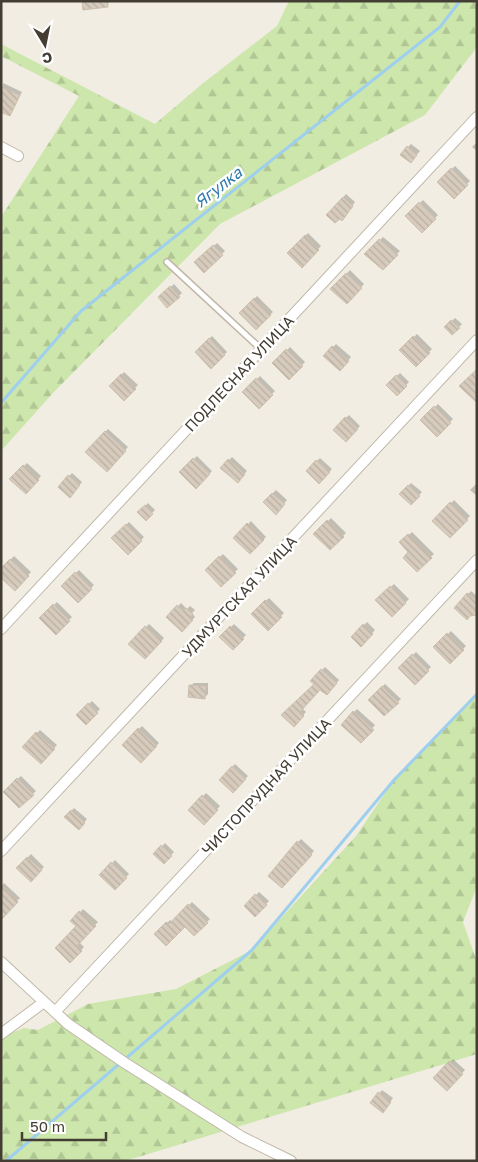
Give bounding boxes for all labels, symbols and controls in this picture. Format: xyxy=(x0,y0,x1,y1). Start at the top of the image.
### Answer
north arrow xyxy=(20,20,70,70)
text: С xyxy=(41,49,54,68)
water label: Ягулка xyxy=(190,162,246,212)
street label: ПОДЛЕСНАЯ УЛИЦА xyxy=(181,311,297,435)
street label: УДМУРТСКАЯ УЛИЦА xyxy=(178,531,300,661)
street label: ЧИСТОПРУДНАЯ УЛИЦА xyxy=(198,714,334,858)
scale bar xyxy=(22,1110,106,1142)
text: 50 m xyxy=(30,1117,65,1135)

